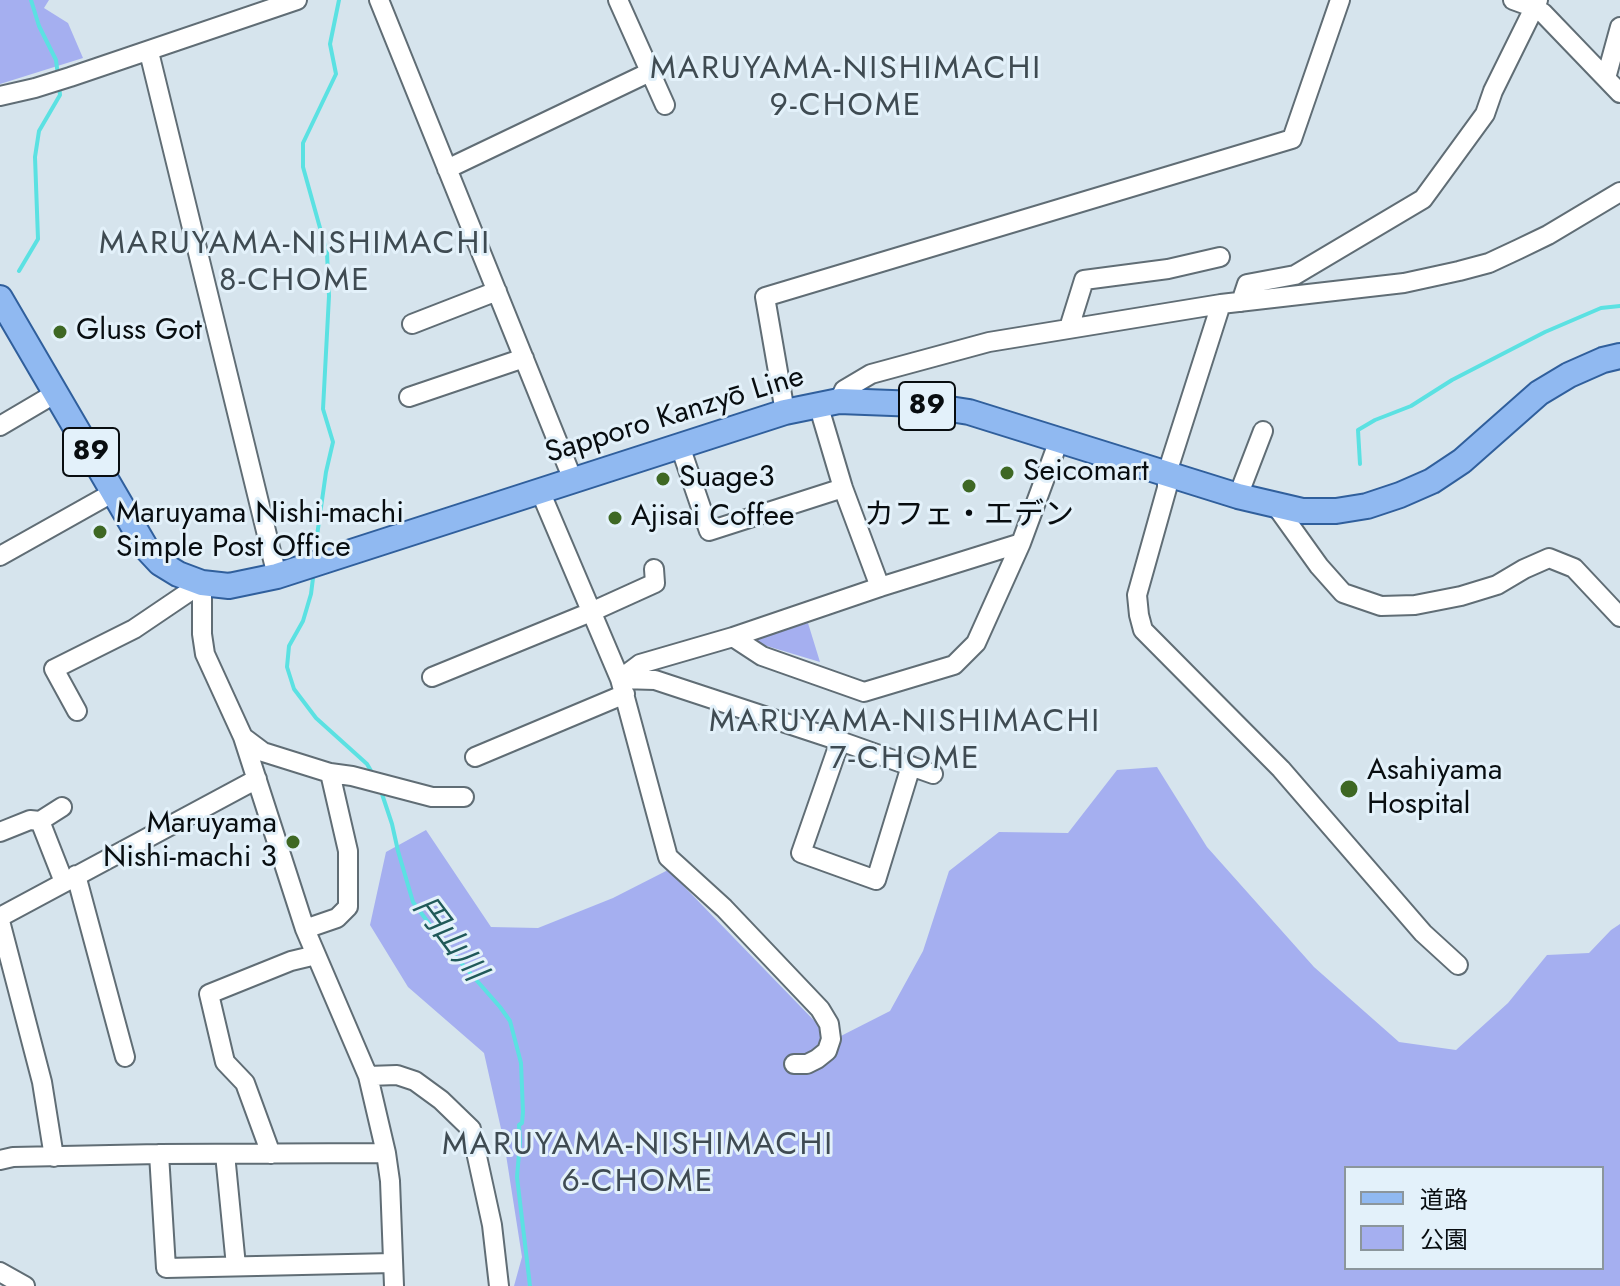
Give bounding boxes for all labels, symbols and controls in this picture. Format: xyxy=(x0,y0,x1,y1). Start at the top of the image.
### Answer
district label: MARUYAMA-NISHIMACHI 9-CHOME xyxy=(650,51,1042,126)
district label: MARUYAMA-NISHIMACHI 8-CHOME xyxy=(99,226,491,301)
place label: Gluss Got xyxy=(76,314,202,350)
marker: Gluss Got xyxy=(51,323,69,341)
street label: Sapporo Kanzyō Line xyxy=(541,360,809,472)
road number: 89 xyxy=(899,382,955,430)
road number: 89 xyxy=(63,428,119,476)
place label: Seicomart xyxy=(1023,455,1149,491)
place label: Suage3 xyxy=(679,461,775,497)
marker: Seicomart xyxy=(998,464,1016,482)
marker: Suage3 xyxy=(654,470,672,488)
marker: カフェ・エデン xyxy=(960,477,978,495)
place label: Maruyama Nishi-machi Simple Post Office xyxy=(116,497,404,568)
place label: カフェ・エデン xyxy=(864,499,1074,535)
place label: Ajisai Coffee xyxy=(631,500,794,536)
marker: Ajisai Coffee xyxy=(606,509,624,527)
marker: Maruyama Nishi-machi Simple Post Office xyxy=(91,523,109,541)
district label: MARUYAMA-NISHIMACHI 7-CHOME xyxy=(709,704,1101,779)
place label: Asahiyama Hospital xyxy=(1367,754,1502,824)
marker: Asahiyama Hospital xyxy=(1338,778,1360,800)
place label: Maruyama Nishi-machi 3 xyxy=(103,807,277,878)
marker: Maruyama Nishi-machi 3 xyxy=(284,833,302,851)
water label: 円山川 xyxy=(404,890,492,990)
district label: MARUYAMA-NISHIMACHI 6-CHOME xyxy=(442,1127,834,1202)
legend xyxy=(1344,1166,1604,1270)
text: 道路 xyxy=(1420,1182,1468,1217)
text: 公園 xyxy=(1420,1222,1468,1257)

